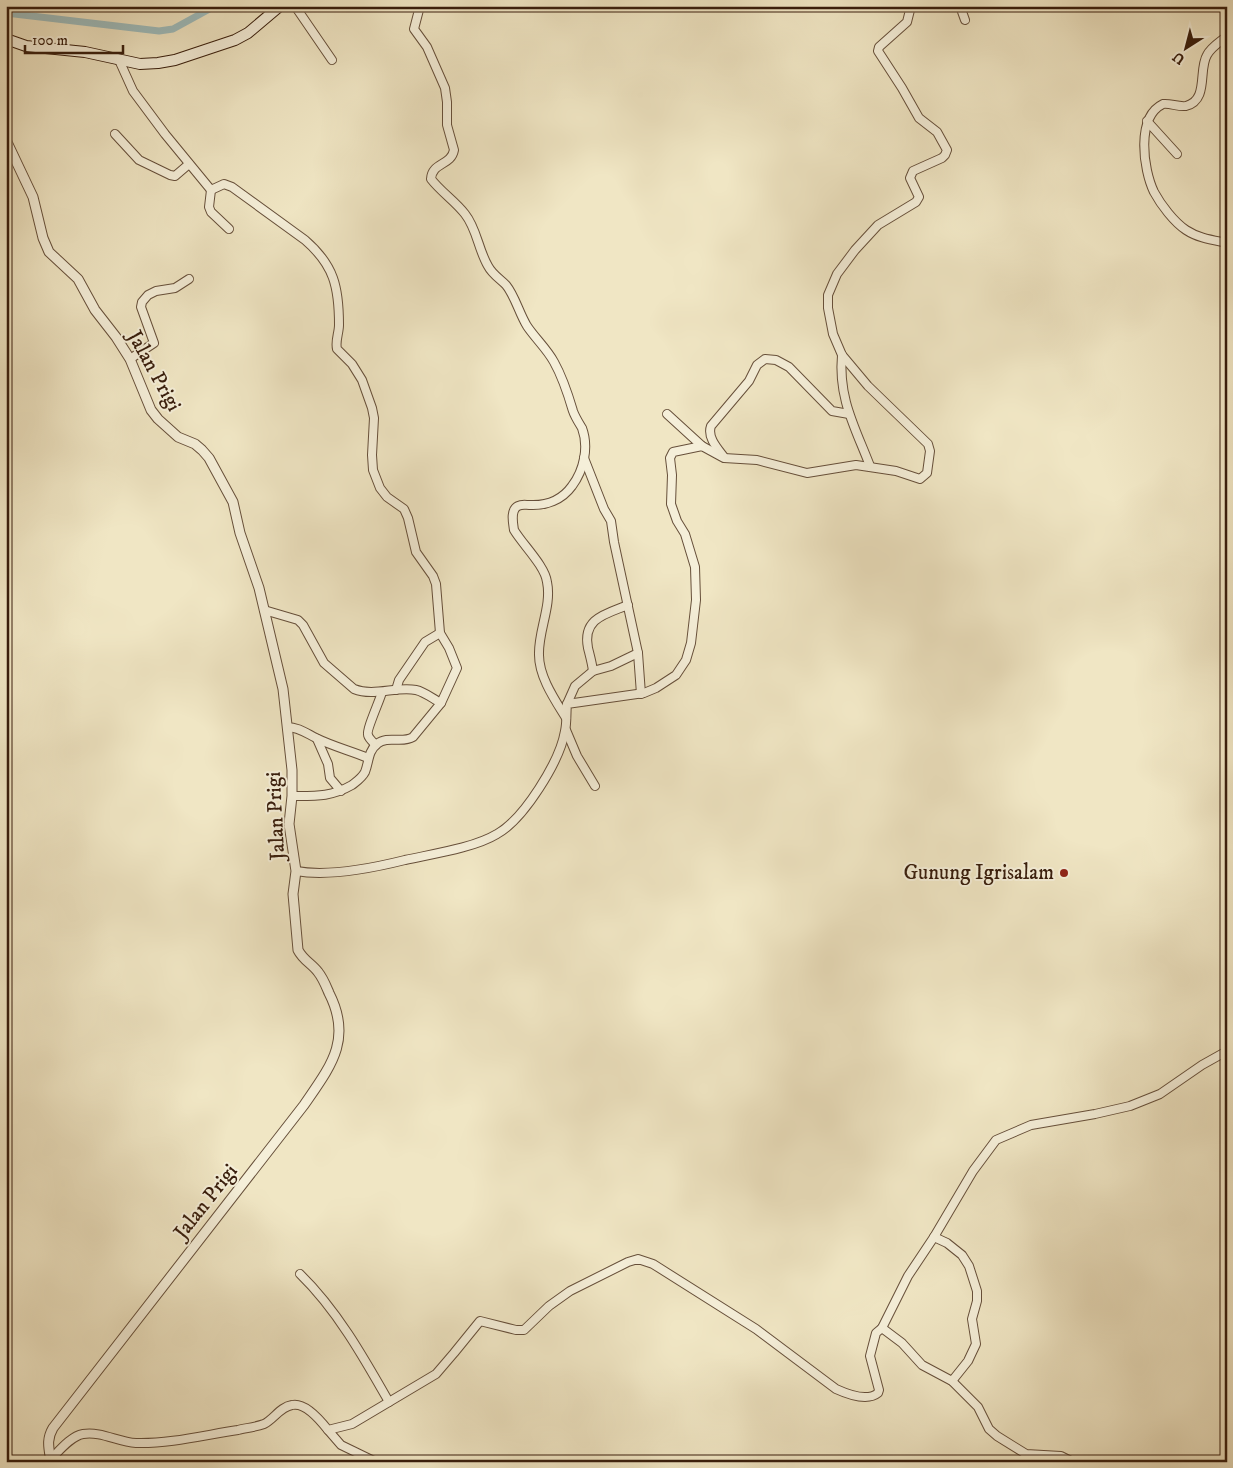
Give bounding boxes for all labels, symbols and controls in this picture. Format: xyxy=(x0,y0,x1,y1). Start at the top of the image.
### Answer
scale bar xyxy=(25,22,122,54)
north arrow xyxy=(1160,22,1210,72)
text: 100 m xyxy=(32,31,68,50)
text: U xyxy=(1169,47,1189,68)
street label: Jalan Prigi xyxy=(120,324,187,416)
street label: Jalan Prigi xyxy=(261,771,291,863)
place label: Gunung Igrisalam xyxy=(903,860,1054,886)
marker: Gunung Igrisalam xyxy=(1058,867,1070,879)
street label: Jalan Prigi xyxy=(167,1159,244,1246)

